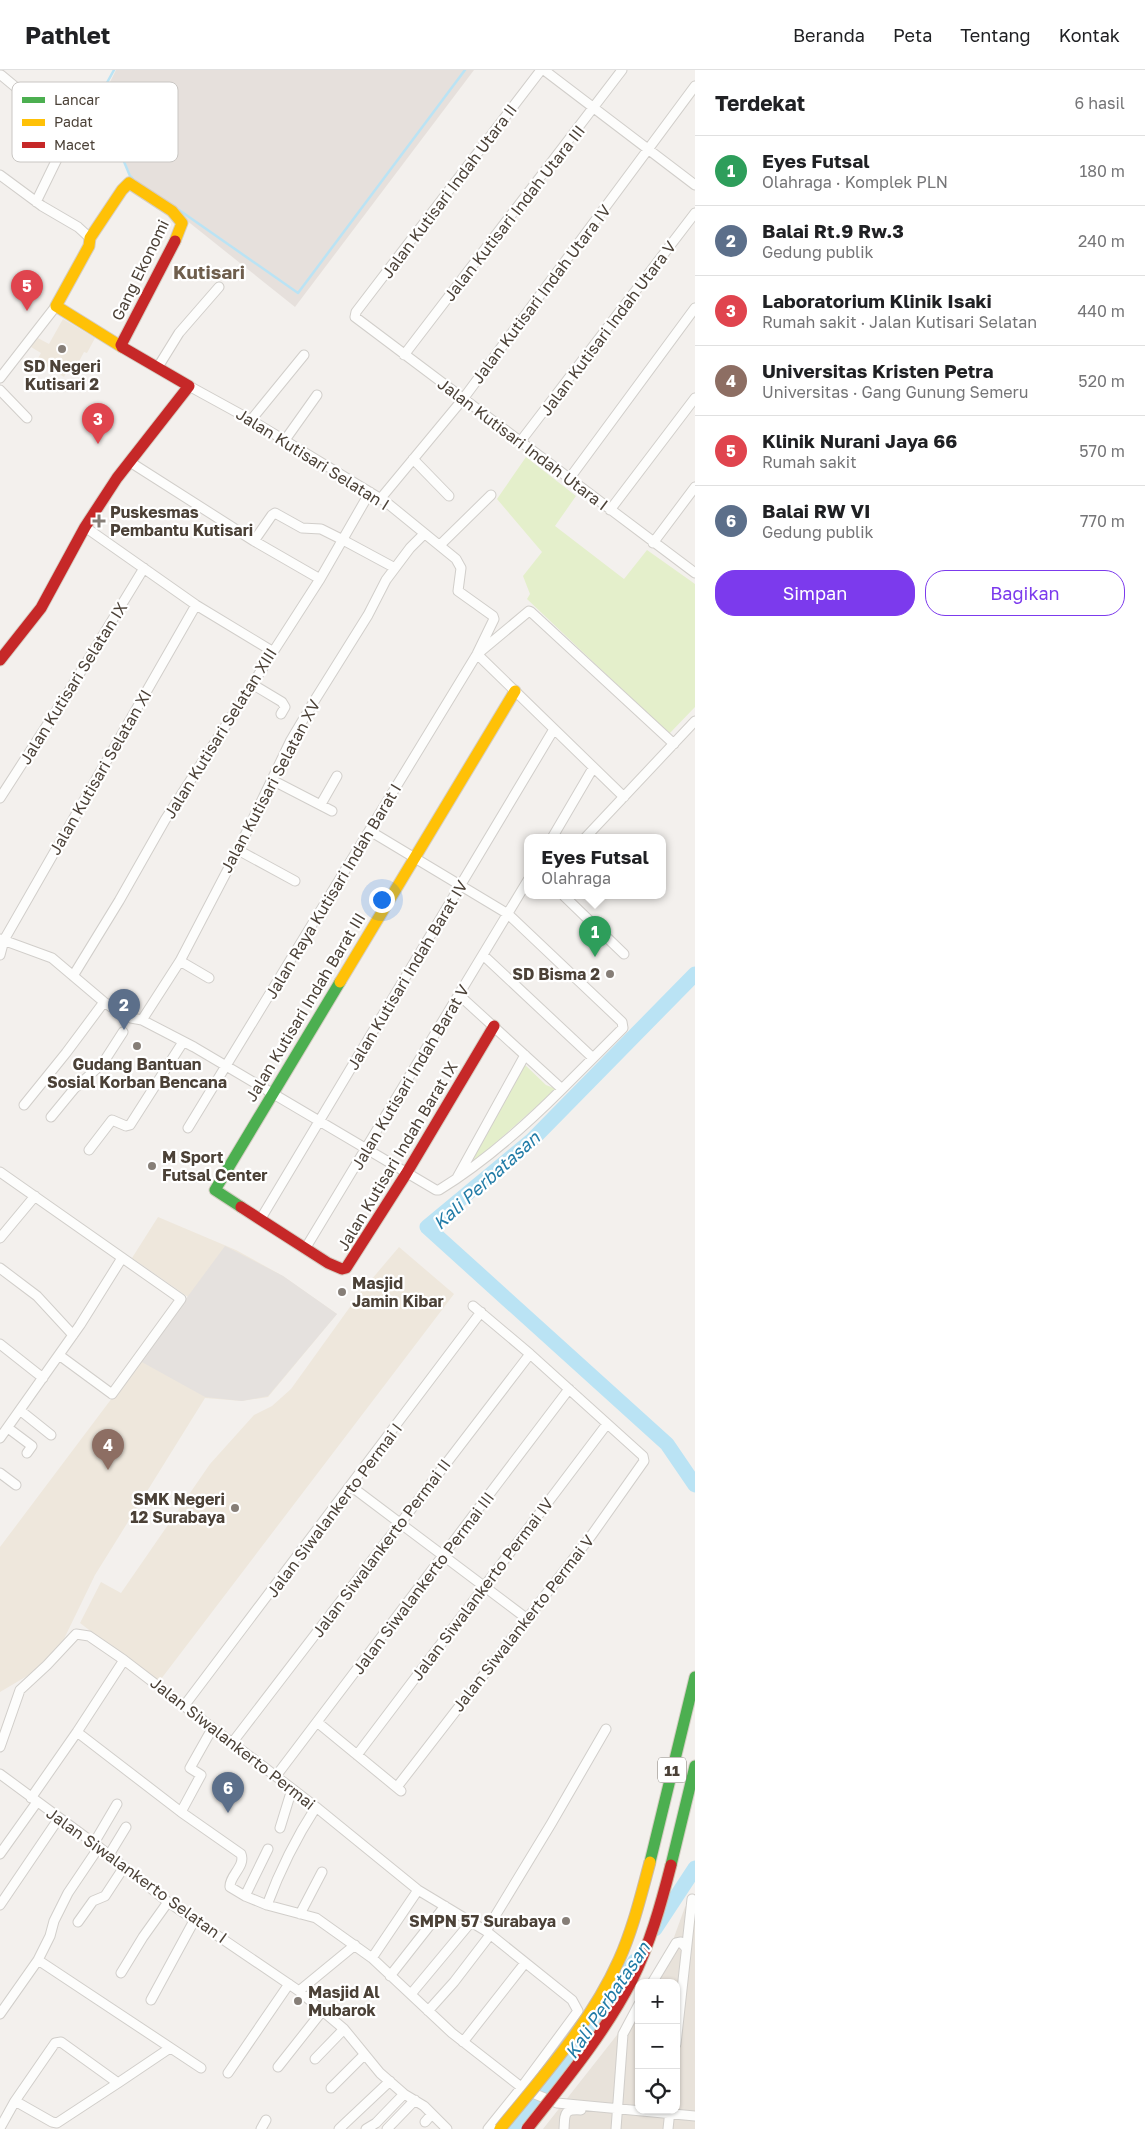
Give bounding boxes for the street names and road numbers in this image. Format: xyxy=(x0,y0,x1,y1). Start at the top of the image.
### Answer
street label: Jalan Kutisari Indah Utara II xyxy=(377,100,521,282)
street label: Jalan Kutisari Indah Utara III xyxy=(439,121,589,305)
street label: Jalan Kutisari Indah Utara IV xyxy=(467,200,615,387)
street label: Gang Ekonomi xyxy=(107,216,173,324)
street label: Jalan Kutisari Indah Utara V xyxy=(536,236,680,419)
street label: Jalan Kutisari Indah Utara I xyxy=(434,373,612,515)
street label: Jalan Kutisari Selatan I xyxy=(233,404,393,514)
street label: Jalan Kutisari Selatan IX xyxy=(15,598,131,768)
street label: Jalan Kutisari Selatan XIII xyxy=(159,644,281,822)
street label: Jalan Kutisari Selatan XI xyxy=(44,686,156,858)
street label: Jalan Kutisari Selatan XV xyxy=(216,696,324,876)
street label: Jalan Raya Kutisari Indah Barat I xyxy=(261,780,405,1002)
street label: Jalan Kutisari Indah Barat IV xyxy=(342,876,472,1073)
street label: Jalan Kutisari Indah Barat III xyxy=(241,909,369,1105)
street label: Jalan Kutisari Indah Barat V xyxy=(347,981,473,1173)
street label: Jalan Kutisari Indah Barat IX xyxy=(332,1057,462,1254)
street label: Jalan Siwalankerto Permai I xyxy=(262,1419,406,1601)
street label: Jalan Siwalankerto Permai II xyxy=(307,1455,455,1641)
street label: Jalan Siwalankerto Permai III xyxy=(348,1488,498,1678)
street label: Jalan Siwalankerto Permai IV xyxy=(407,1493,557,1684)
street label: Jalan Siwalankerto Permai V xyxy=(448,1530,598,1715)
street label: Jalan Siwalankerto Permai xyxy=(146,1672,320,1814)
road number: 11 xyxy=(658,1758,686,1782)
street label: Jalan Siwalankerto Selatan I xyxy=(43,1803,231,1947)

